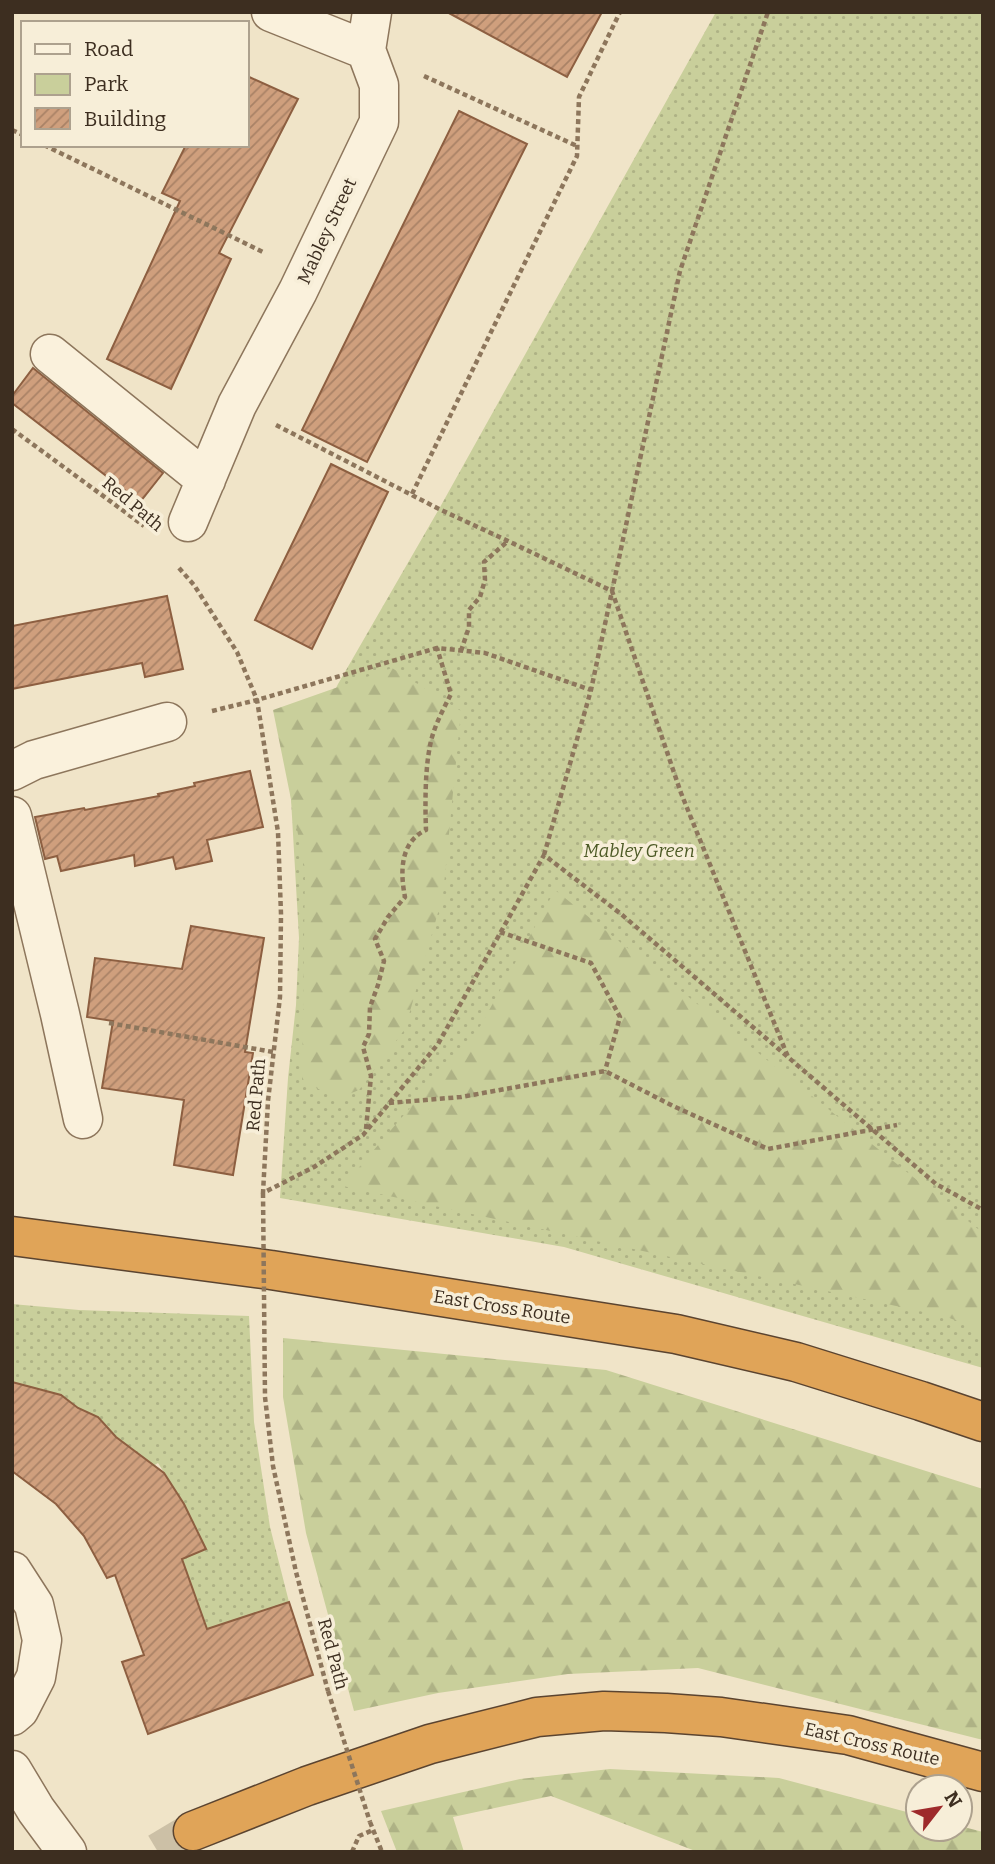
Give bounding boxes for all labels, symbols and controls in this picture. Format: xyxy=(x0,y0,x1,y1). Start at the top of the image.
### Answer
legend xyxy=(21,21,248,147)
text: Road xyxy=(84,36,133,62)
text: Park xyxy=(84,71,128,97)
text: Building xyxy=(84,106,167,132)
street label: Mabley Street xyxy=(293,174,361,288)
street label: Red Path xyxy=(98,472,168,536)
park label: Mabley Green xyxy=(583,840,695,862)
street label: Red Path xyxy=(242,1058,270,1132)
street label: East Cross Route xyxy=(432,1285,572,1329)
street label: Red Path xyxy=(313,1616,353,1692)
street label: East Cross Route xyxy=(802,1718,942,1770)
north arrow xyxy=(904,1773,974,1843)
text: N xyxy=(940,1787,967,1812)

